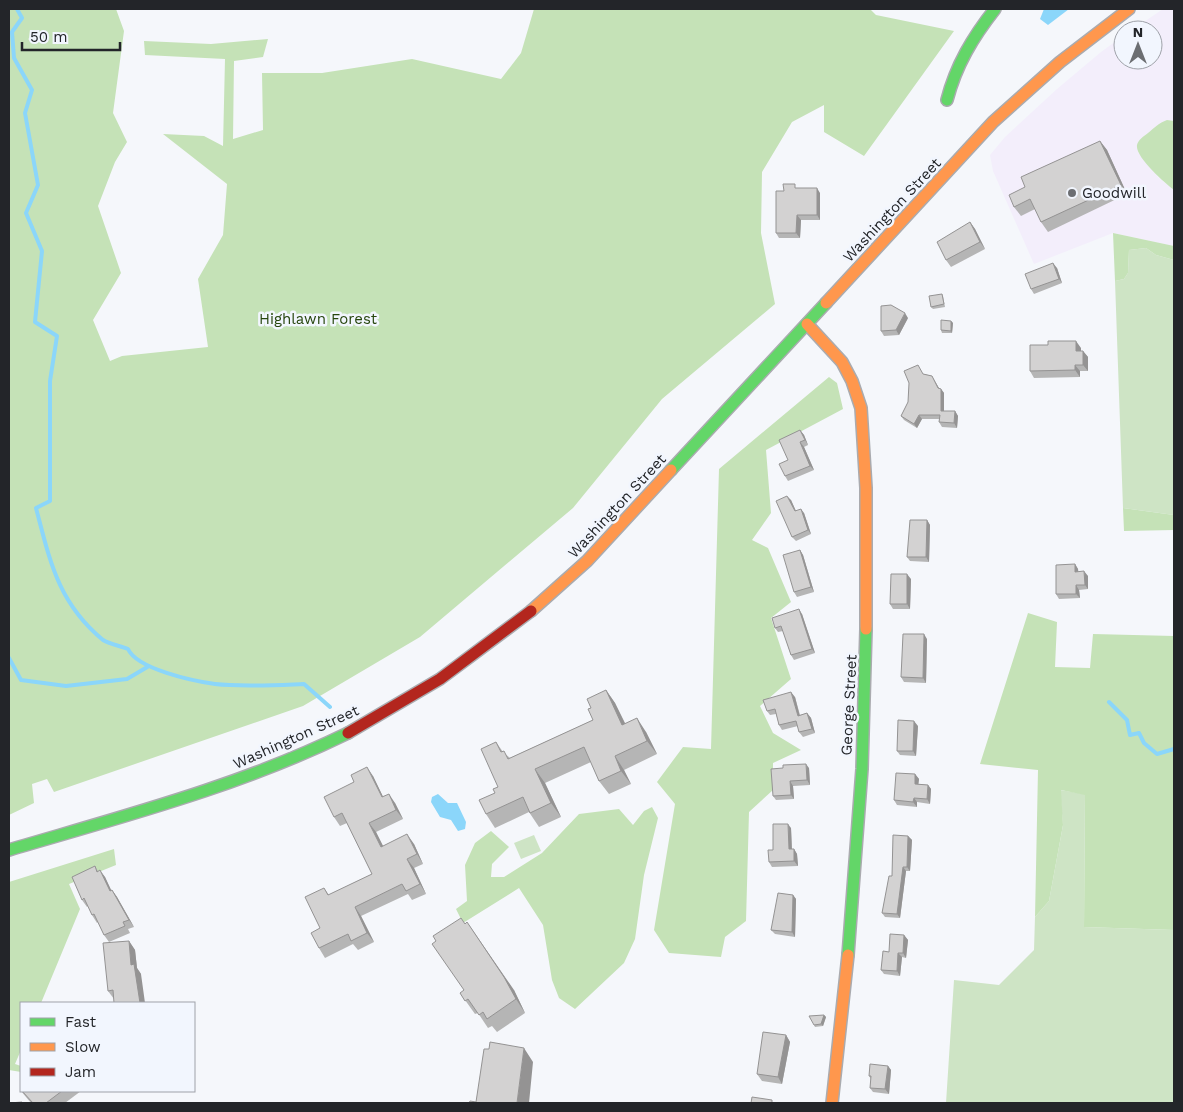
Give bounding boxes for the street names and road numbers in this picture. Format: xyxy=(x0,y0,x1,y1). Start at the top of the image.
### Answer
street label: Washington Street xyxy=(839,154,945,266)
street label: Washington Street xyxy=(564,450,670,562)
street label: George Street xyxy=(837,653,861,756)
street label: Washington Street xyxy=(230,701,362,773)

